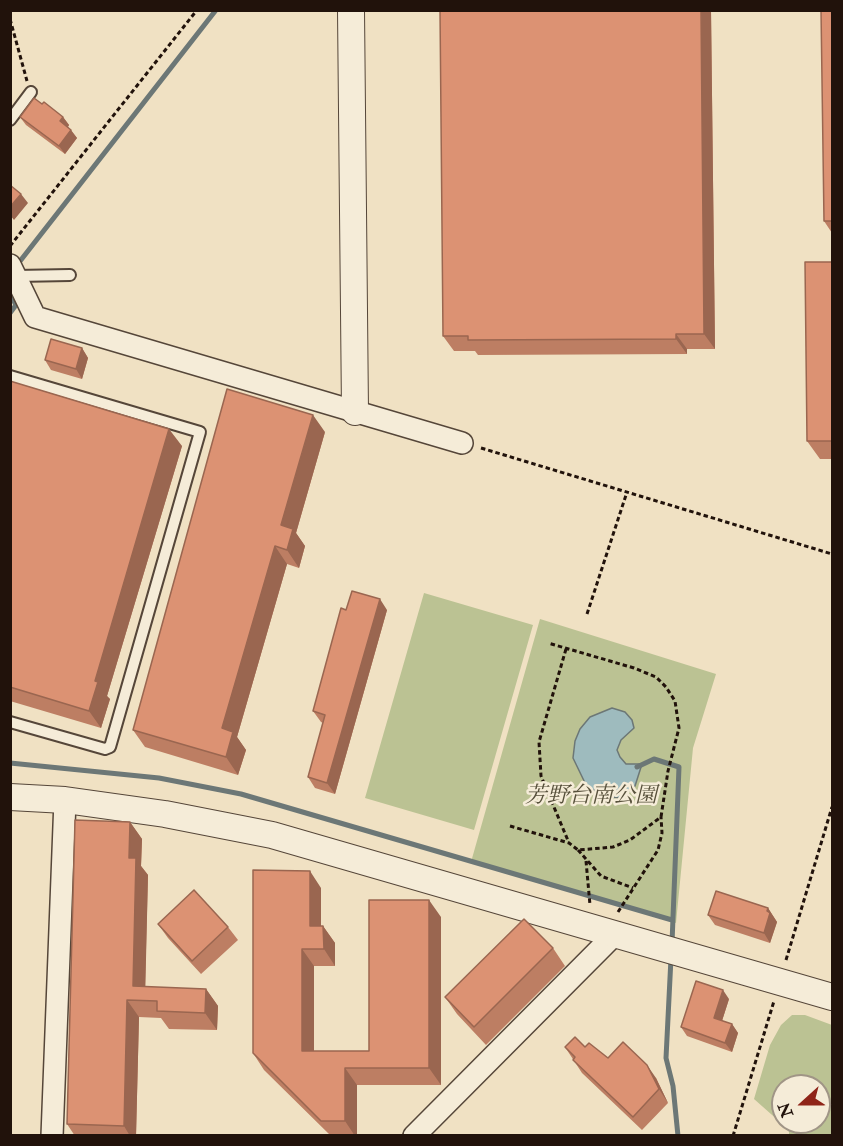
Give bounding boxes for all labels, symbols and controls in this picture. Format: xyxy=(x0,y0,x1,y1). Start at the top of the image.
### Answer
park label: 芳野台南公園 xyxy=(525,784,657,810)
north arrow xyxy=(771,1074,831,1134)
text: N xyxy=(774,1099,798,1120)

